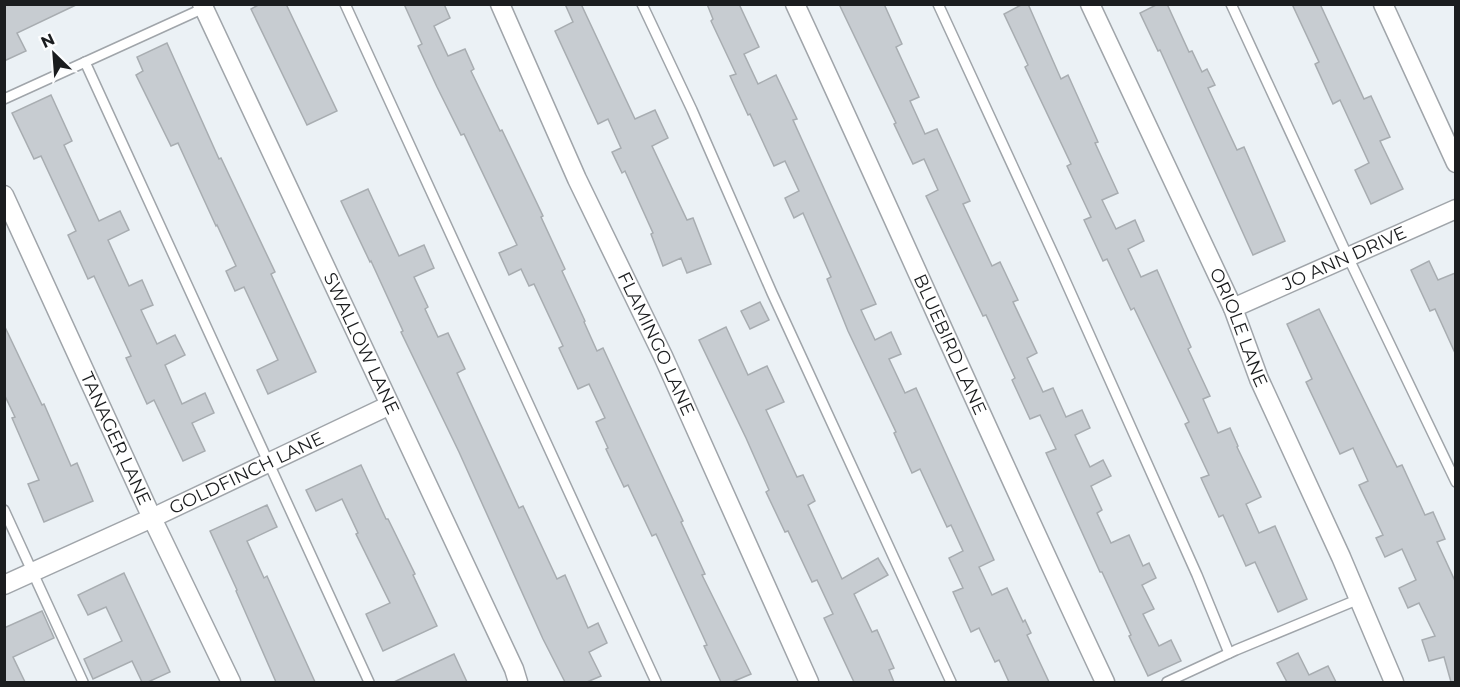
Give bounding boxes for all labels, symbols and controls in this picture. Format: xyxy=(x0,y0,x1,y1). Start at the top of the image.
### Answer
north arrow xyxy=(24,24,84,84)
text: N xyxy=(38,30,58,52)
street label: JO ANN DRIVE xyxy=(1278,221,1410,296)
street label: ORIOLE LANE xyxy=(1205,264,1272,390)
street label: FLAMINGO LANE xyxy=(613,268,699,419)
street label: SWALLOW LANE xyxy=(319,269,404,418)
street label: BLUEBIRD LANE xyxy=(909,271,991,418)
street label: TANAGER LANE xyxy=(76,369,156,509)
street label: GOLDFINCH LANE xyxy=(166,427,327,519)

